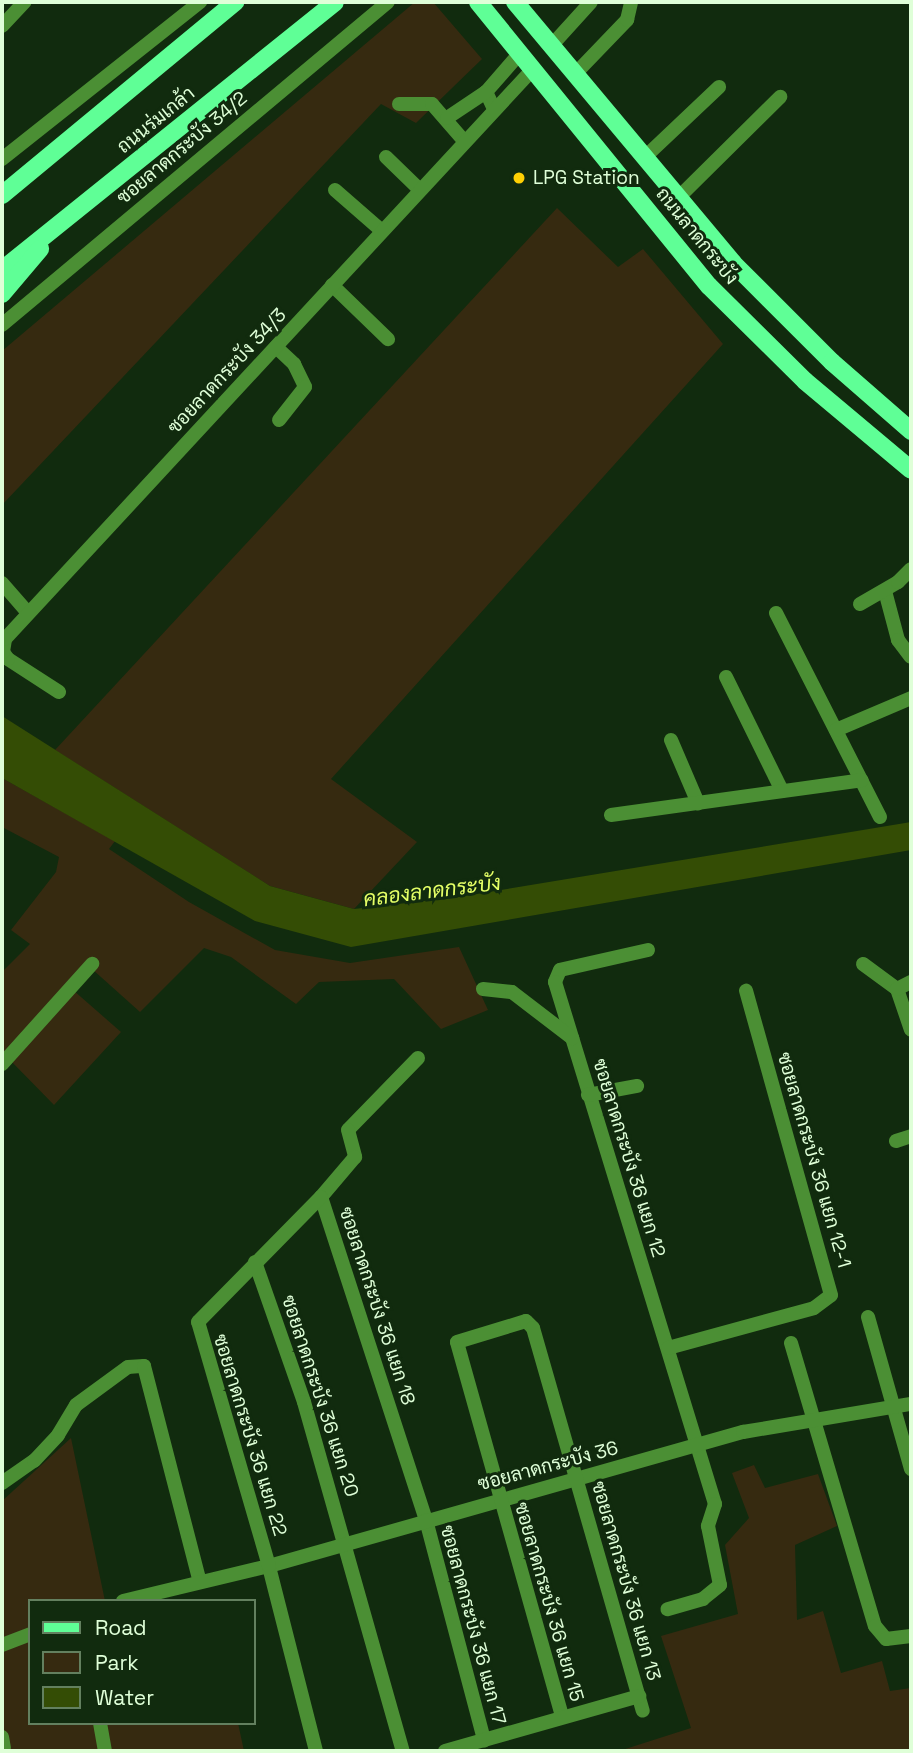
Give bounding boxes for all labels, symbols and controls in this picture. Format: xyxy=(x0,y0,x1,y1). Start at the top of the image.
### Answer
street label: ถนนร่มเกล้า xyxy=(113,82,199,158)
street label: ซอยลาดกระบัง 34/2 xyxy=(112,87,252,209)
place label: LPG Station xyxy=(533,167,640,189)
marker: LPG Station xyxy=(511,170,527,186)
street label: ถนนลาดกระบัง xyxy=(651,183,743,289)
street label: ซอยลาดกระบัง 34/3 xyxy=(163,304,291,438)
water label: คลองลาดกระบัง xyxy=(362,870,502,912)
street label: ซอยลาดกระบัง 36 แยก 12-1 xyxy=(772,1050,856,1270)
street label: ซอยลาดกระบัง 36 แยก 12 xyxy=(588,1056,670,1260)
street label: ซอยลาดกระบัง 36 แยก 18 xyxy=(334,1204,420,1408)
street label: ซอยลาดกระบัง 36 แยก 20 xyxy=(277,1292,363,1500)
street label: ซอยลาดกระบัง 36 แยก 22 xyxy=(208,1331,292,1539)
street label: ซอยลาดกระบัง 36 xyxy=(475,1436,621,1496)
street label: ซอยลาดกระบัง 36 แยก 13 xyxy=(587,1479,665,1683)
street label: ซอยลาดกระบัง 36 แยก 15 xyxy=(510,1500,588,1704)
street label: ซอยลาดกระบัง 36 แยก 17 xyxy=(435,1523,511,1727)
legend xyxy=(28,1599,256,1725)
text: Road xyxy=(95,1614,147,1641)
text: Park xyxy=(95,1649,139,1676)
text: Water xyxy=(95,1684,154,1711)

